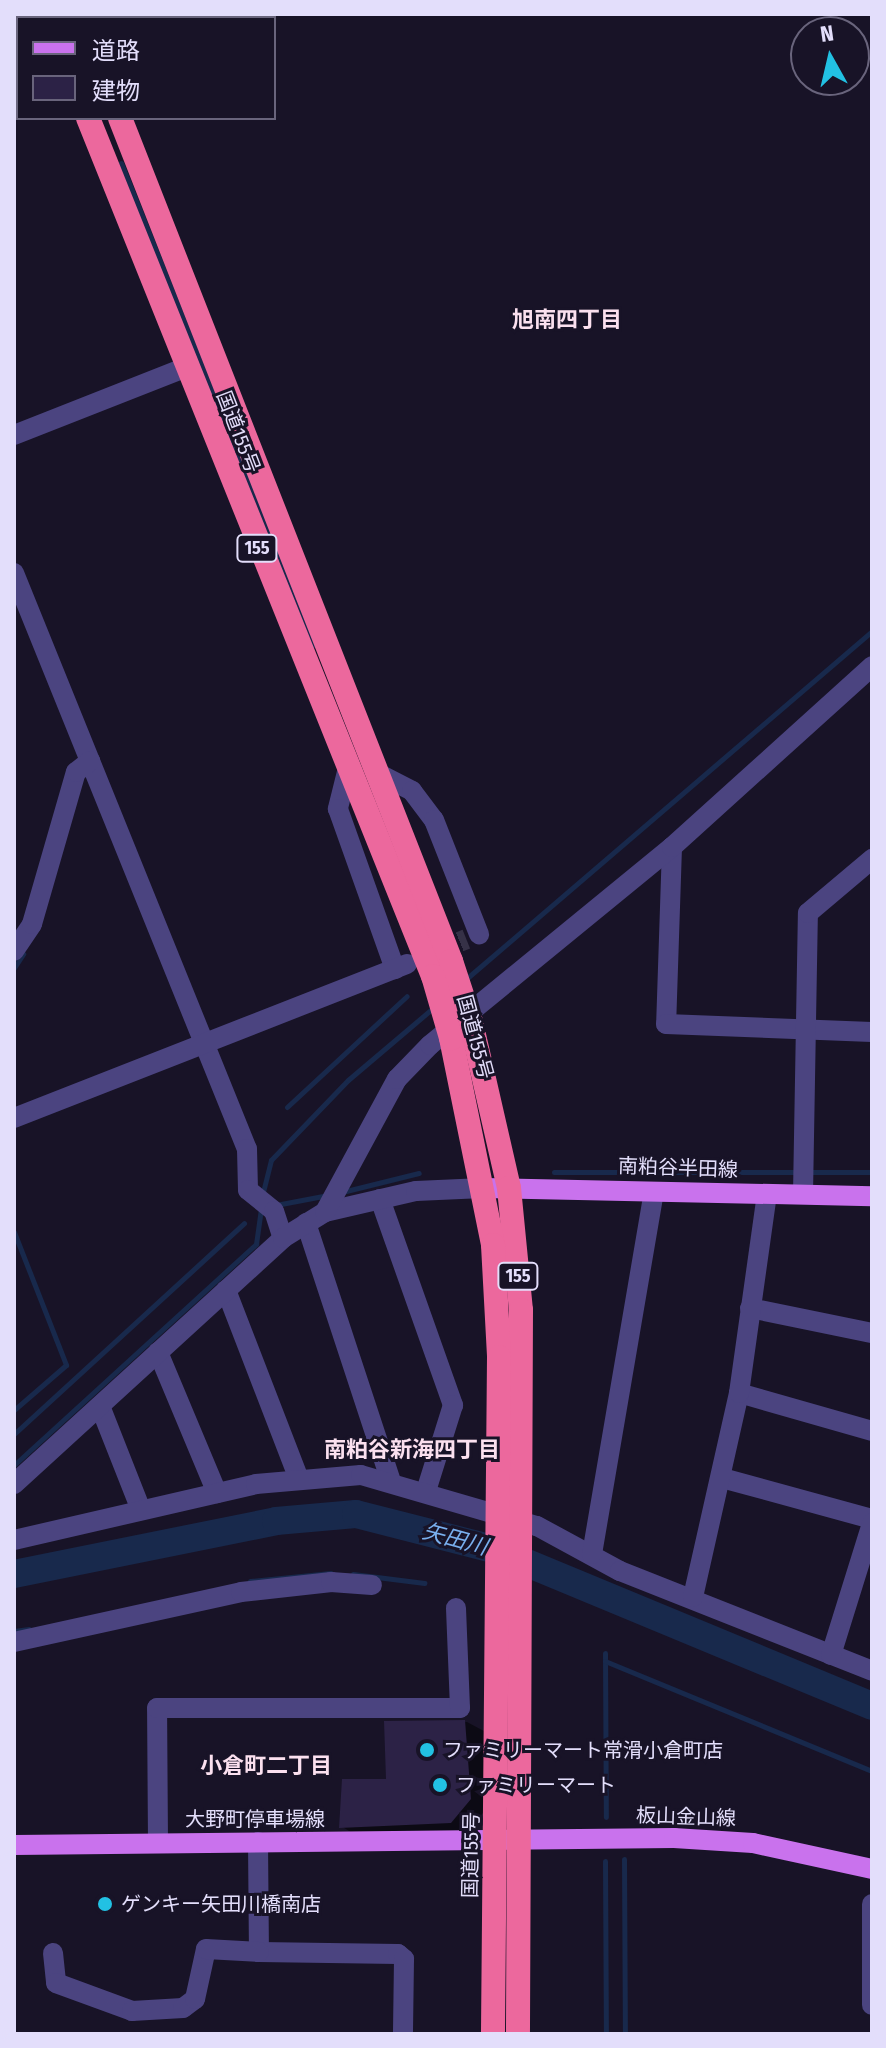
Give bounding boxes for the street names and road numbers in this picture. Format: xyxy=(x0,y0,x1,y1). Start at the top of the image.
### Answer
street label: 国道155号 xyxy=(211,388,265,476)
road number: 155 xyxy=(235,534,279,562)
street label: 国道155号 xyxy=(452,992,498,1082)
street label: 南粕谷半田線 xyxy=(618,1154,738,1182)
road number: 155 xyxy=(496,1262,540,1290)
street label: 板山金山線 xyxy=(636,1803,736,1831)
street label: 大野町停車場線 xyxy=(185,1807,325,1831)
street label: 国道155号 xyxy=(458,1812,484,1898)

